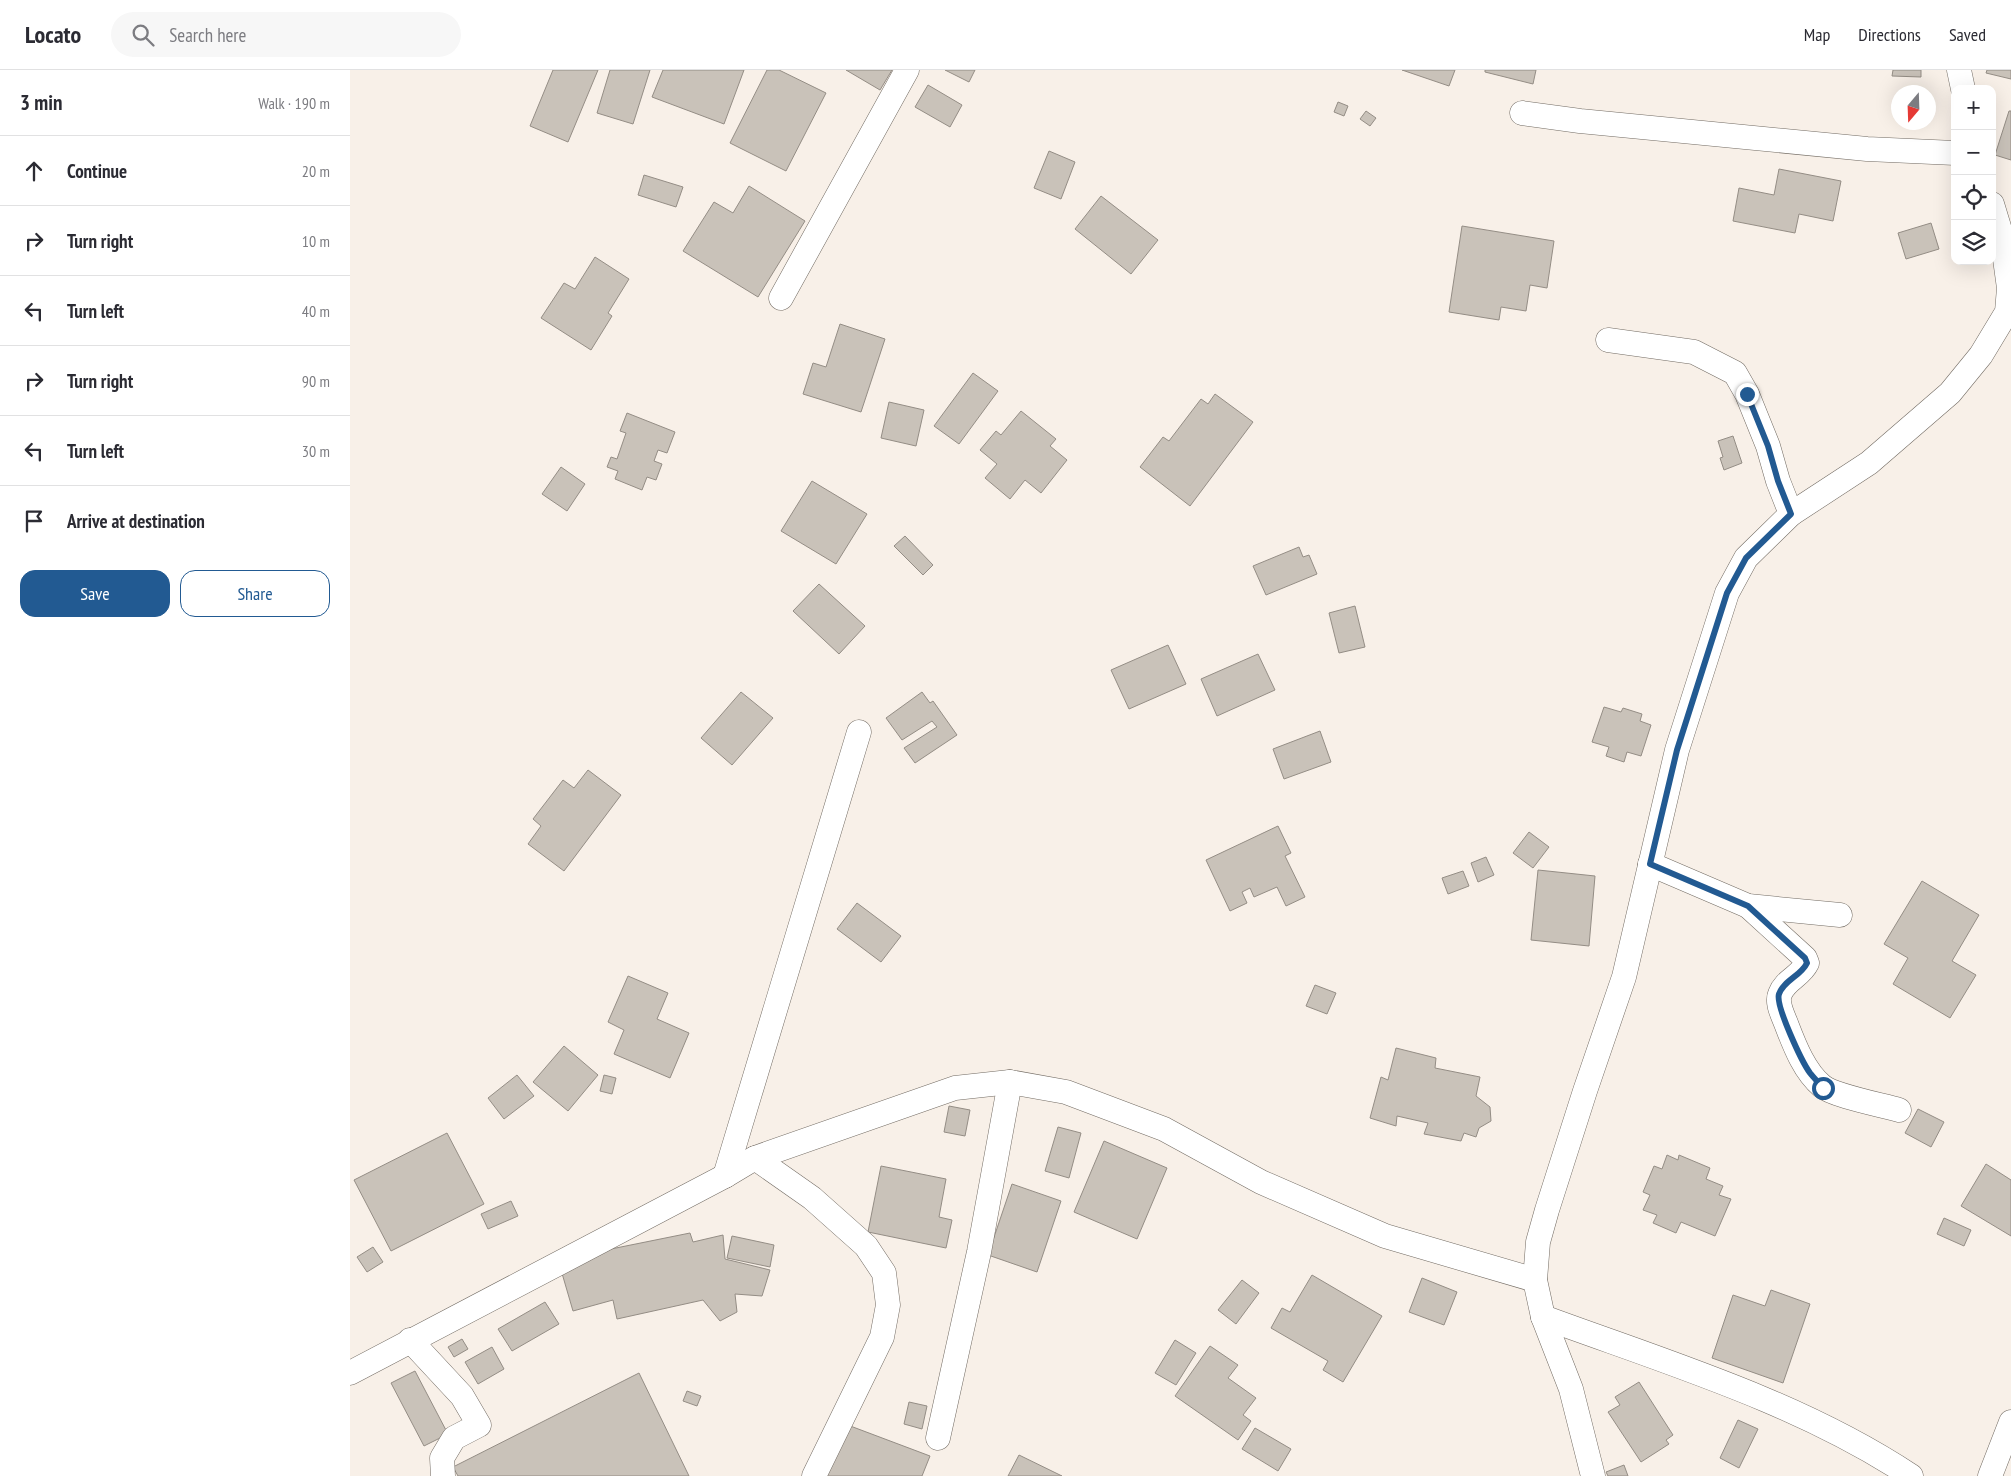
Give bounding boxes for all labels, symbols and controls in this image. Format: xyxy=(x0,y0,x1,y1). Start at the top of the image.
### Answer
search box xyxy=(111,12,461,57)
text: Locato xyxy=(25,19,81,50)
icon: search xyxy=(129,21,157,49)
text: Search here xyxy=(169,23,246,47)
text: Map xyxy=(1804,23,1830,46)
text: Directions xyxy=(1858,23,1921,46)
text: Saved xyxy=(1949,23,1986,46)
north arrow xyxy=(1891,85,1936,130)
map controls xyxy=(1951,85,1996,265)
button: + xyxy=(1951,85,1996,130)
text: 3 min xyxy=(20,89,62,116)
text: Walk · 190 m xyxy=(258,93,330,113)
button: − xyxy=(1951,130,1996,175)
icon: ahead xyxy=(20,157,48,185)
text: Continue xyxy=(67,159,127,183)
text: 20 m xyxy=(302,161,330,181)
button: locate xyxy=(1951,175,1996,220)
button: layers xyxy=(1951,220,1996,265)
icon: right xyxy=(20,227,48,255)
text: Turn right xyxy=(67,229,133,253)
text: 10 m xyxy=(302,231,330,251)
icon: left xyxy=(20,297,48,325)
text: Turn left xyxy=(67,299,124,323)
text: 40 m xyxy=(302,301,330,321)
icon: right xyxy=(20,367,48,395)
text: Turn right xyxy=(67,369,133,393)
text: 90 m xyxy=(302,371,330,391)
route end xyxy=(1736,383,1759,406)
icon: left xyxy=(20,437,48,465)
text: Turn left xyxy=(67,439,124,463)
text: 30 m xyxy=(302,441,330,461)
icon: arrive xyxy=(20,507,48,535)
text: Arrive at destination xyxy=(67,509,205,533)
button: Save xyxy=(20,570,170,617)
button: Share xyxy=(180,570,330,617)
route start xyxy=(1812,1077,1835,1100)

